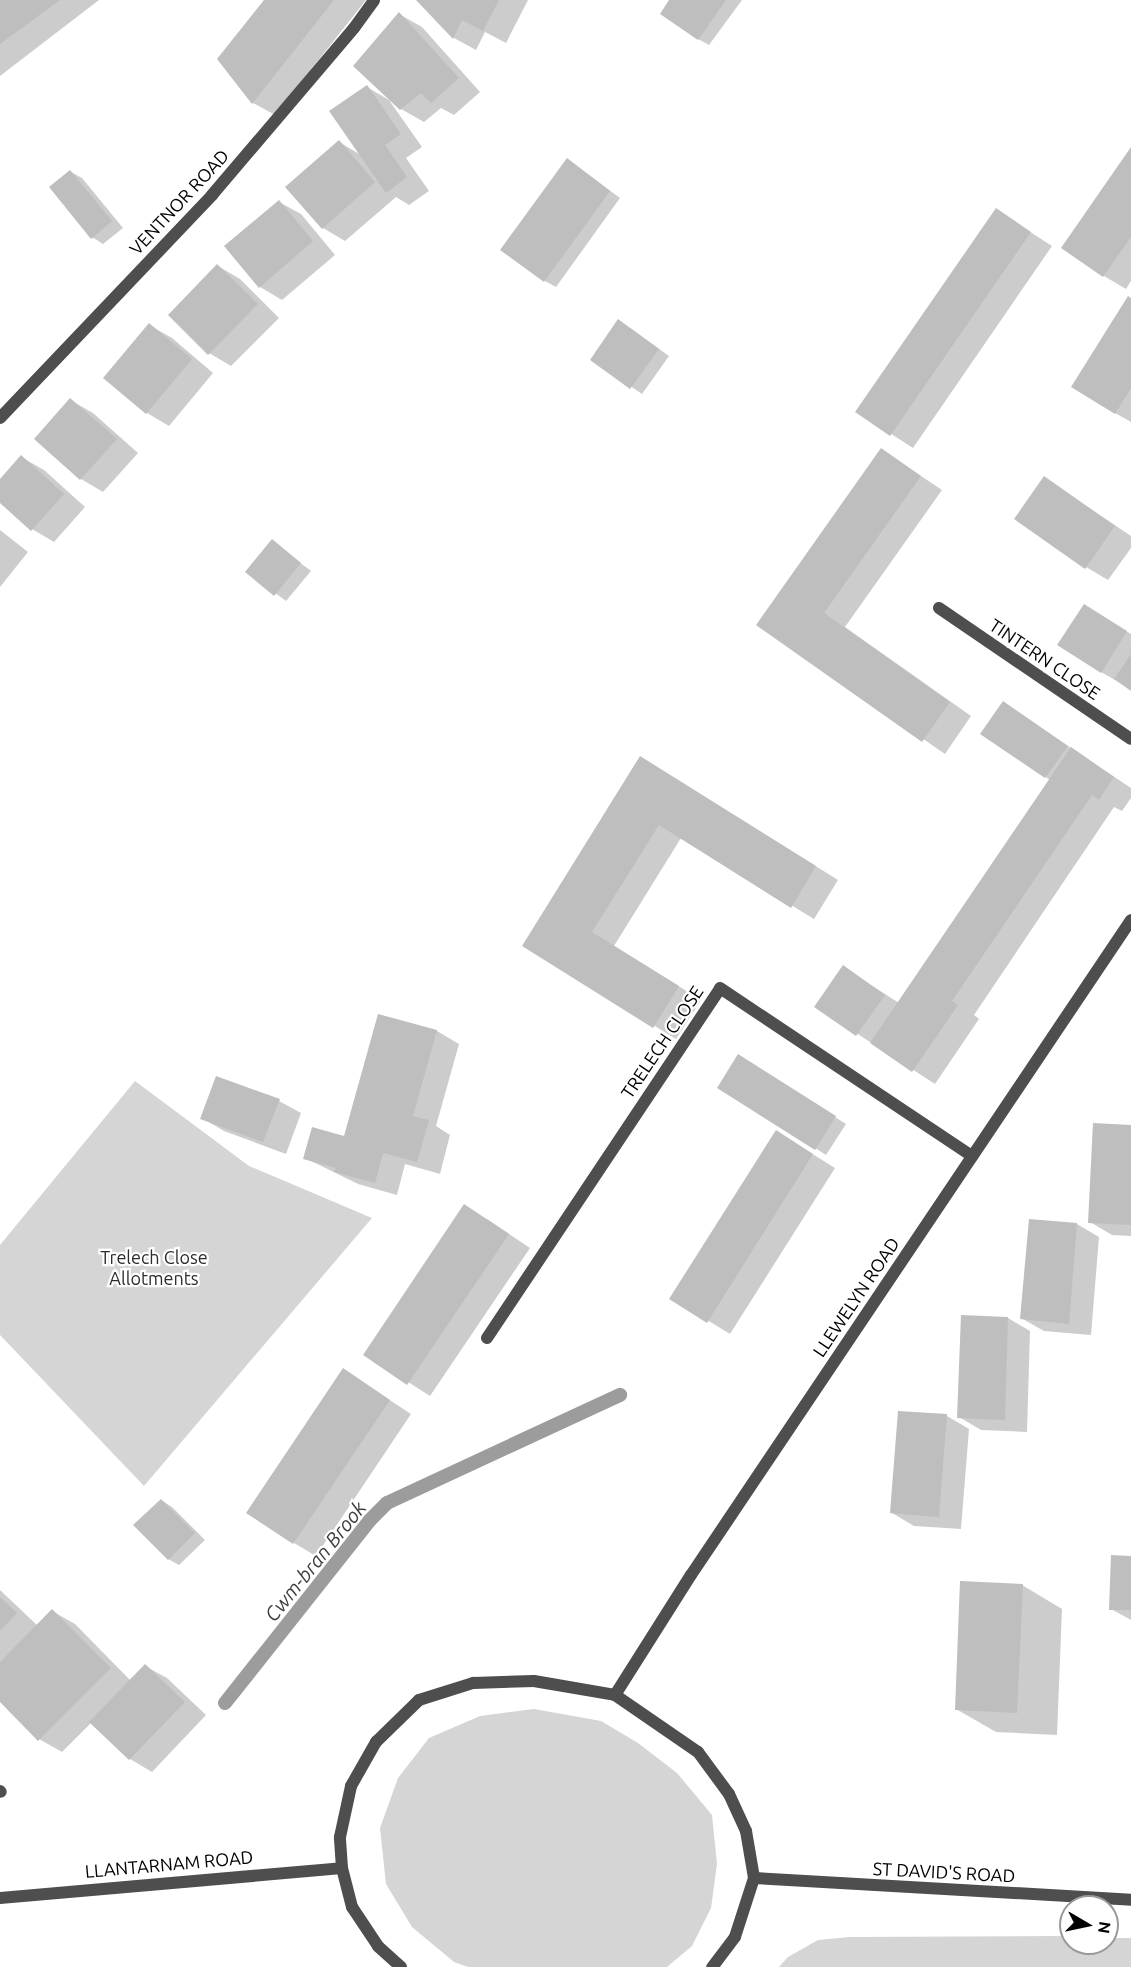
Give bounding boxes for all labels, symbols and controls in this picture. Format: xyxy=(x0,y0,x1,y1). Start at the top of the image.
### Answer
street label: VENTNOR ROAD xyxy=(125,145,233,259)
street label: TINTERN CLOSE xyxy=(986,614,1104,704)
street label: TRELECH CLOSE xyxy=(616,982,708,1102)
street label: LLEWELYN ROAD xyxy=(808,1233,904,1361)
park label: Trelech Close Allotments xyxy=(100,1247,208,1290)
water label: Cwm-bran Brook xyxy=(259,1496,371,1626)
street label: LLANTARNAM ROAD xyxy=(84,1846,254,1882)
street label: ST DAVID'S ROAD xyxy=(872,1857,1016,1887)
north arrow xyxy=(1059,1895,1119,1955)
text: N xyxy=(1095,1920,1115,1935)

